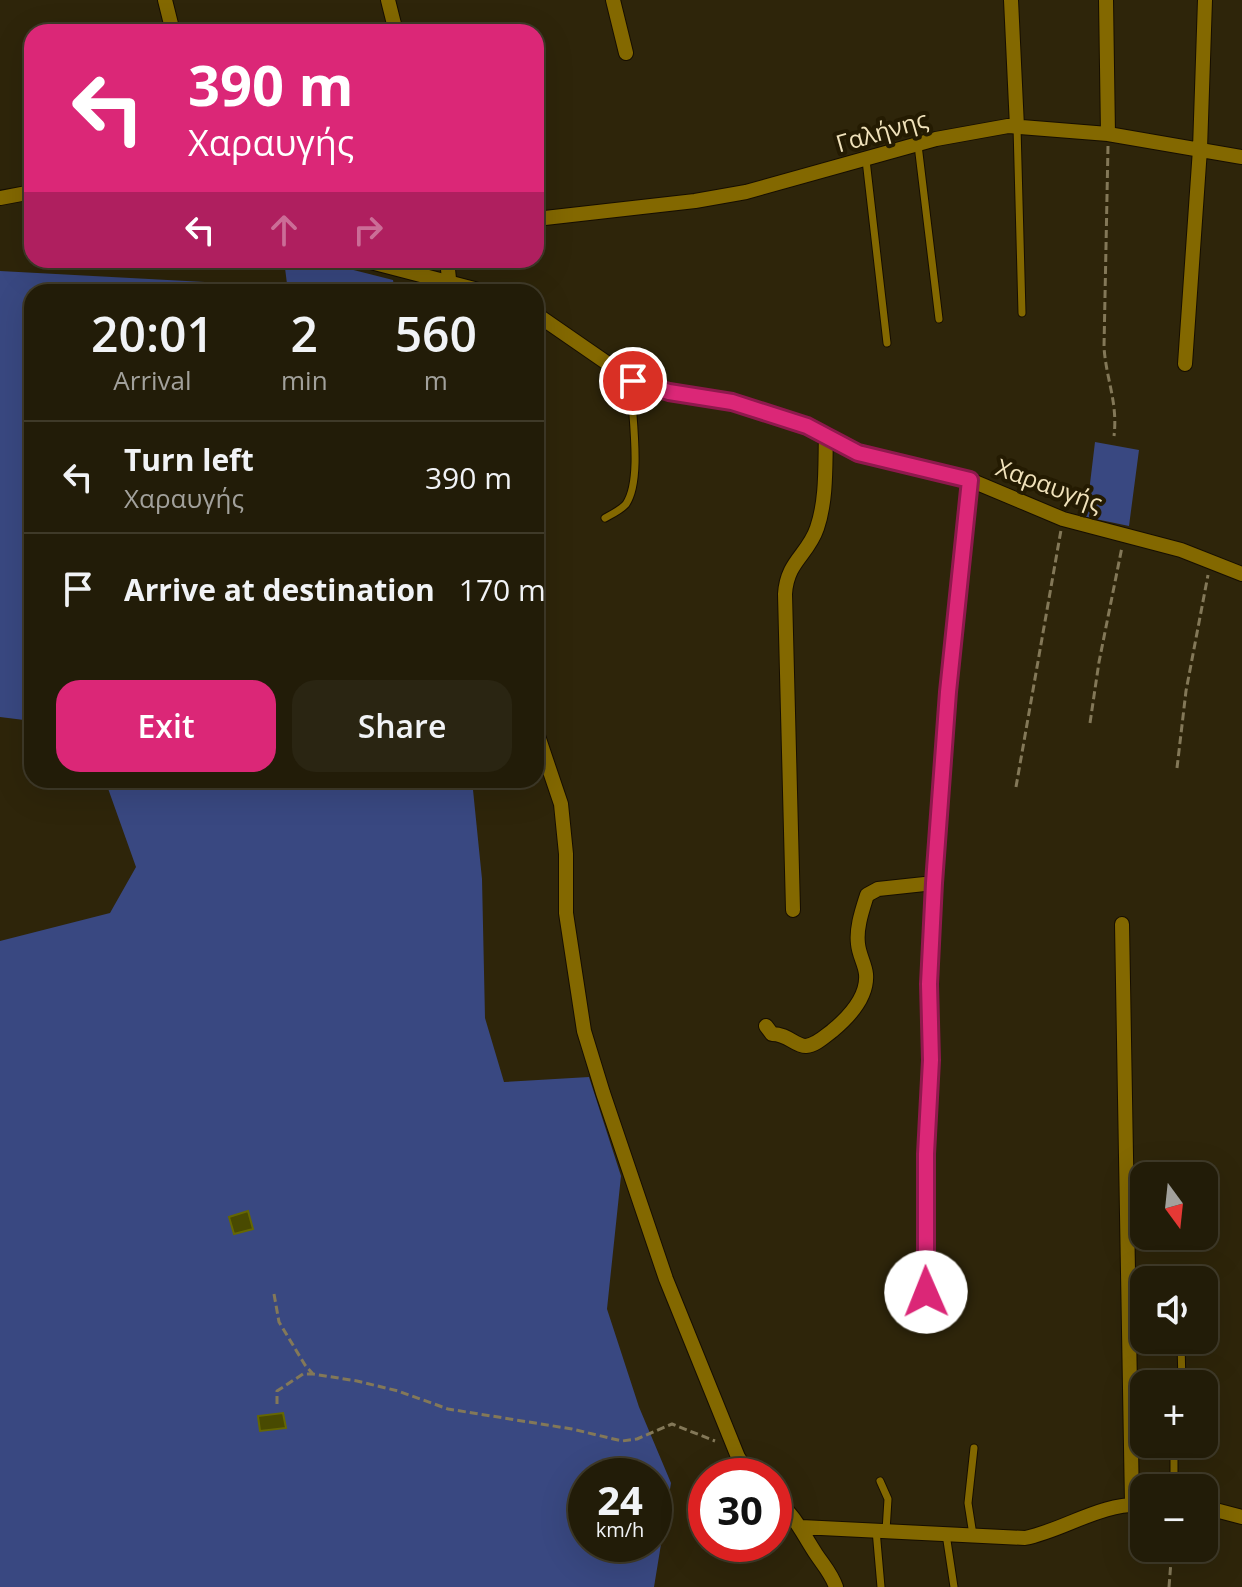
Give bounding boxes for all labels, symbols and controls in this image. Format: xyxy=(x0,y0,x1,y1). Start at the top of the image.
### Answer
text: 390 m xyxy=(188,46,354,122)
icon: left xyxy=(56,56,160,160)
street label: Γαλήνης xyxy=(832,102,931,159)
text: Χαραυγής xyxy=(188,118,354,167)
icon: left xyxy=(178,208,222,252)
icon: ahead xyxy=(262,208,306,252)
icon: right xyxy=(346,208,390,252)
text: 20:01 xyxy=(91,301,214,366)
text: 2 xyxy=(291,301,318,366)
text: 560 xyxy=(395,301,477,366)
pin xyxy=(599,347,667,415)
icon: arrive xyxy=(611,359,655,403)
text: Arrival xyxy=(113,362,192,398)
text: min xyxy=(281,362,328,398)
text: m xyxy=(424,362,448,398)
text: Turn left xyxy=(124,439,254,480)
street label: Χαραυγής xyxy=(992,450,1107,519)
icon: left xyxy=(56,455,100,499)
text: 390 m xyxy=(425,457,512,498)
text: Χαραυγής xyxy=(124,480,244,516)
icon: arrive xyxy=(56,567,100,611)
text: Arrive at destination xyxy=(124,569,435,610)
text: 170 m xyxy=(459,569,546,610)
button: Exit xyxy=(56,680,276,772)
button: Share xyxy=(292,680,512,772)
north arrow xyxy=(1130,1162,1218,1250)
map controls xyxy=(1130,1162,1218,1562)
position arrow xyxy=(884,1250,968,1334)
button: sound xyxy=(1130,1266,1218,1354)
button: + xyxy=(1130,1370,1218,1458)
speed limit sign: 30 xyxy=(688,1458,792,1562)
text: 24 xyxy=(597,1472,643,1527)
button: − xyxy=(1130,1474,1218,1562)
text: km/h xyxy=(596,1516,644,1543)

